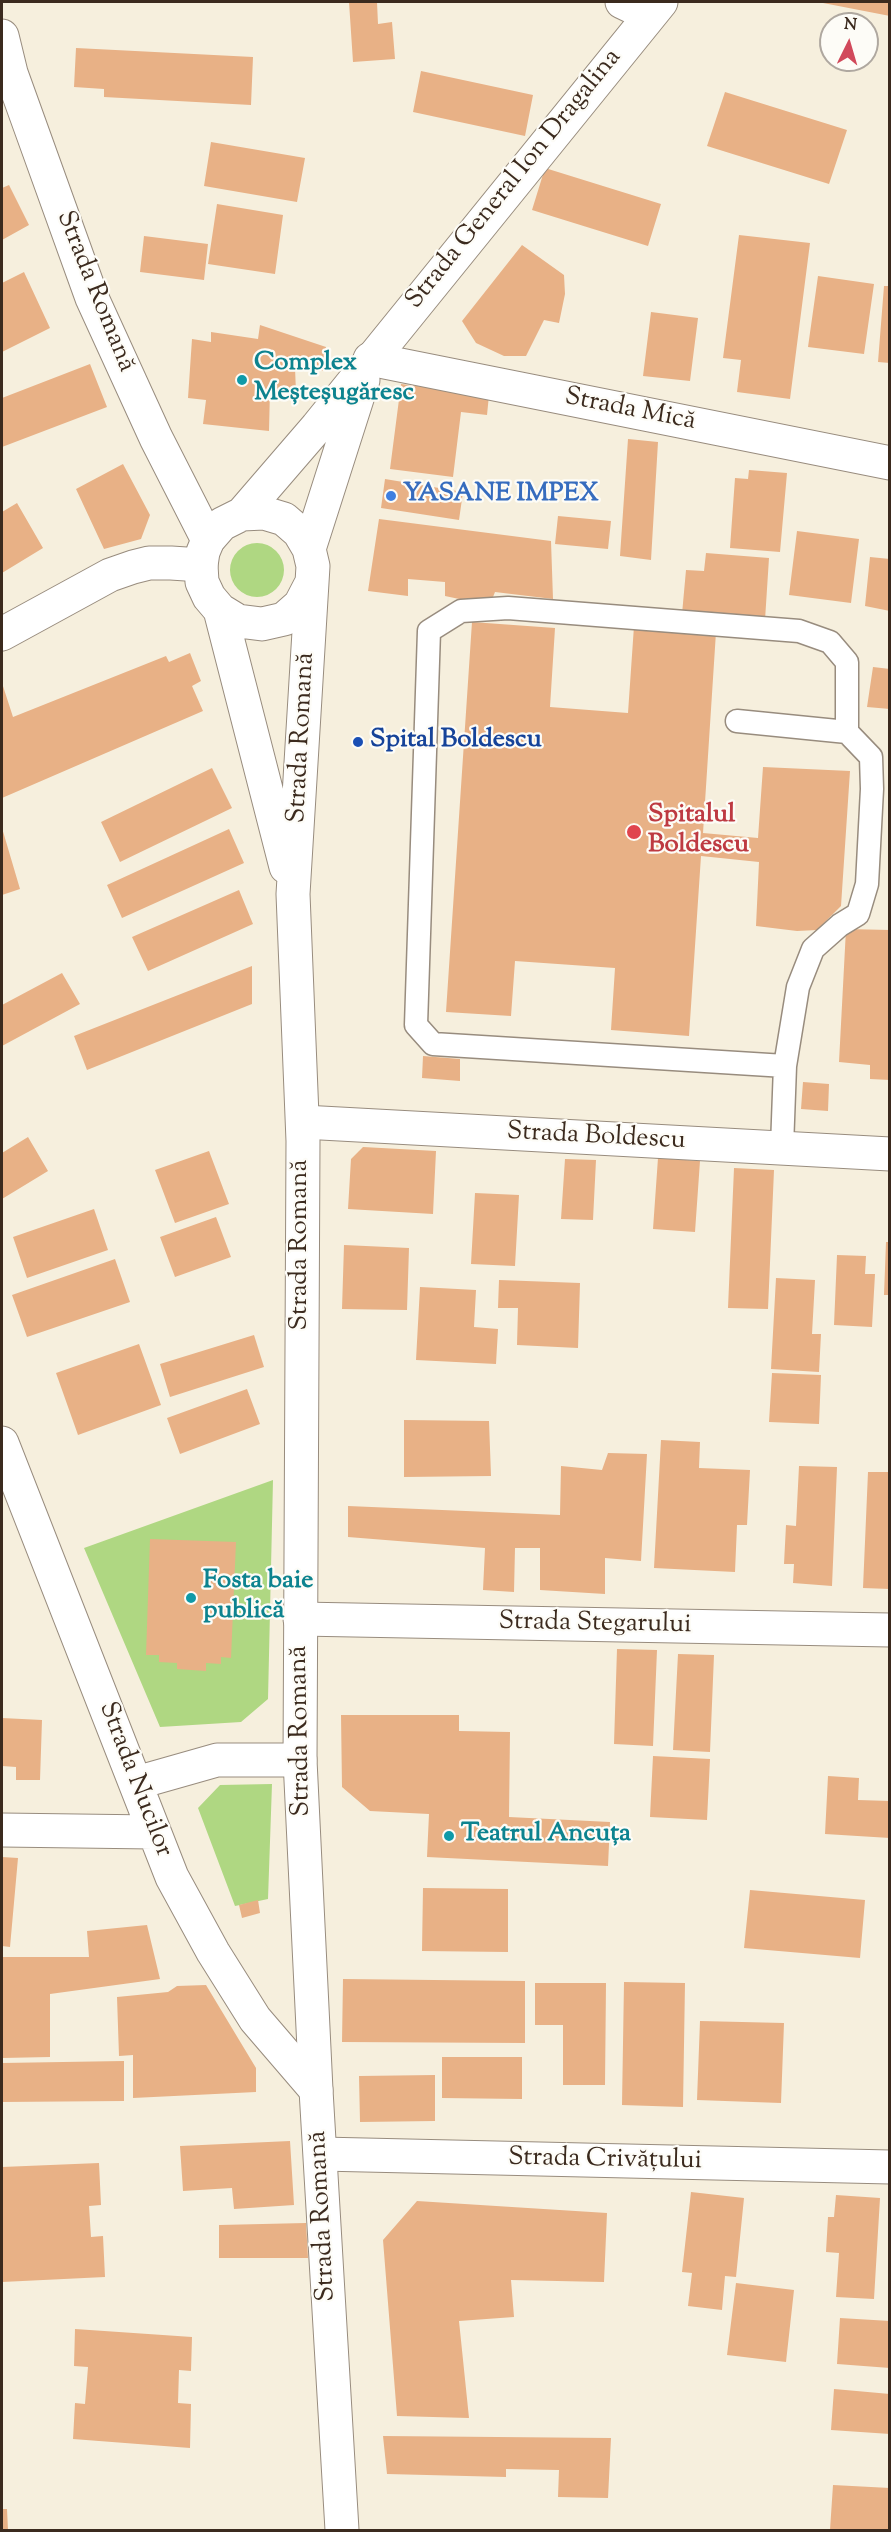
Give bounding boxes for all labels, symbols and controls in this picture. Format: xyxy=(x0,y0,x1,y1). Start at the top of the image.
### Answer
north arrow xyxy=(819,12,879,72)
text: N xyxy=(843,14,858,38)
street label: Strada General Ion Dragalina xyxy=(400,44,630,316)
street label: Strada Romană xyxy=(48,207,140,377)
place label: Complex Meșteșugăresc xyxy=(254,349,414,410)
marker: Complex Meșteșugăresc xyxy=(235,373,249,387)
street label: Strada Mică xyxy=(562,383,698,439)
place label: YASANE IMPEX xyxy=(403,480,599,512)
marker: YASANE IMPEX xyxy=(384,489,398,503)
street label: Strada Romană xyxy=(283,652,323,824)
place label: Spital Boldescu xyxy=(370,726,542,758)
marker: Spital Boldescu xyxy=(351,735,365,749)
place label: Spitalul Boldescu xyxy=(648,801,749,862)
marker: Spitalul Boldescu xyxy=(625,823,643,841)
street label: Strada Boldescu xyxy=(506,1118,686,1158)
street label: Strada Romană xyxy=(286,1160,318,1330)
place label: Fosta baie publică xyxy=(203,1567,313,1628)
marker: Fosta baie publică xyxy=(184,1591,198,1605)
street label: Strada Stegarului xyxy=(498,1608,692,1642)
street label: Strada Romană xyxy=(285,1645,319,1817)
street label: Strada Nucilor xyxy=(90,1698,178,1862)
place label: Teatrul Ancuța xyxy=(461,1820,631,1852)
marker: Teatrul Ancuța xyxy=(442,1829,456,1843)
street label: Strada Romană xyxy=(304,2130,344,2302)
street label: Strada Crivățului xyxy=(508,2144,702,2178)

